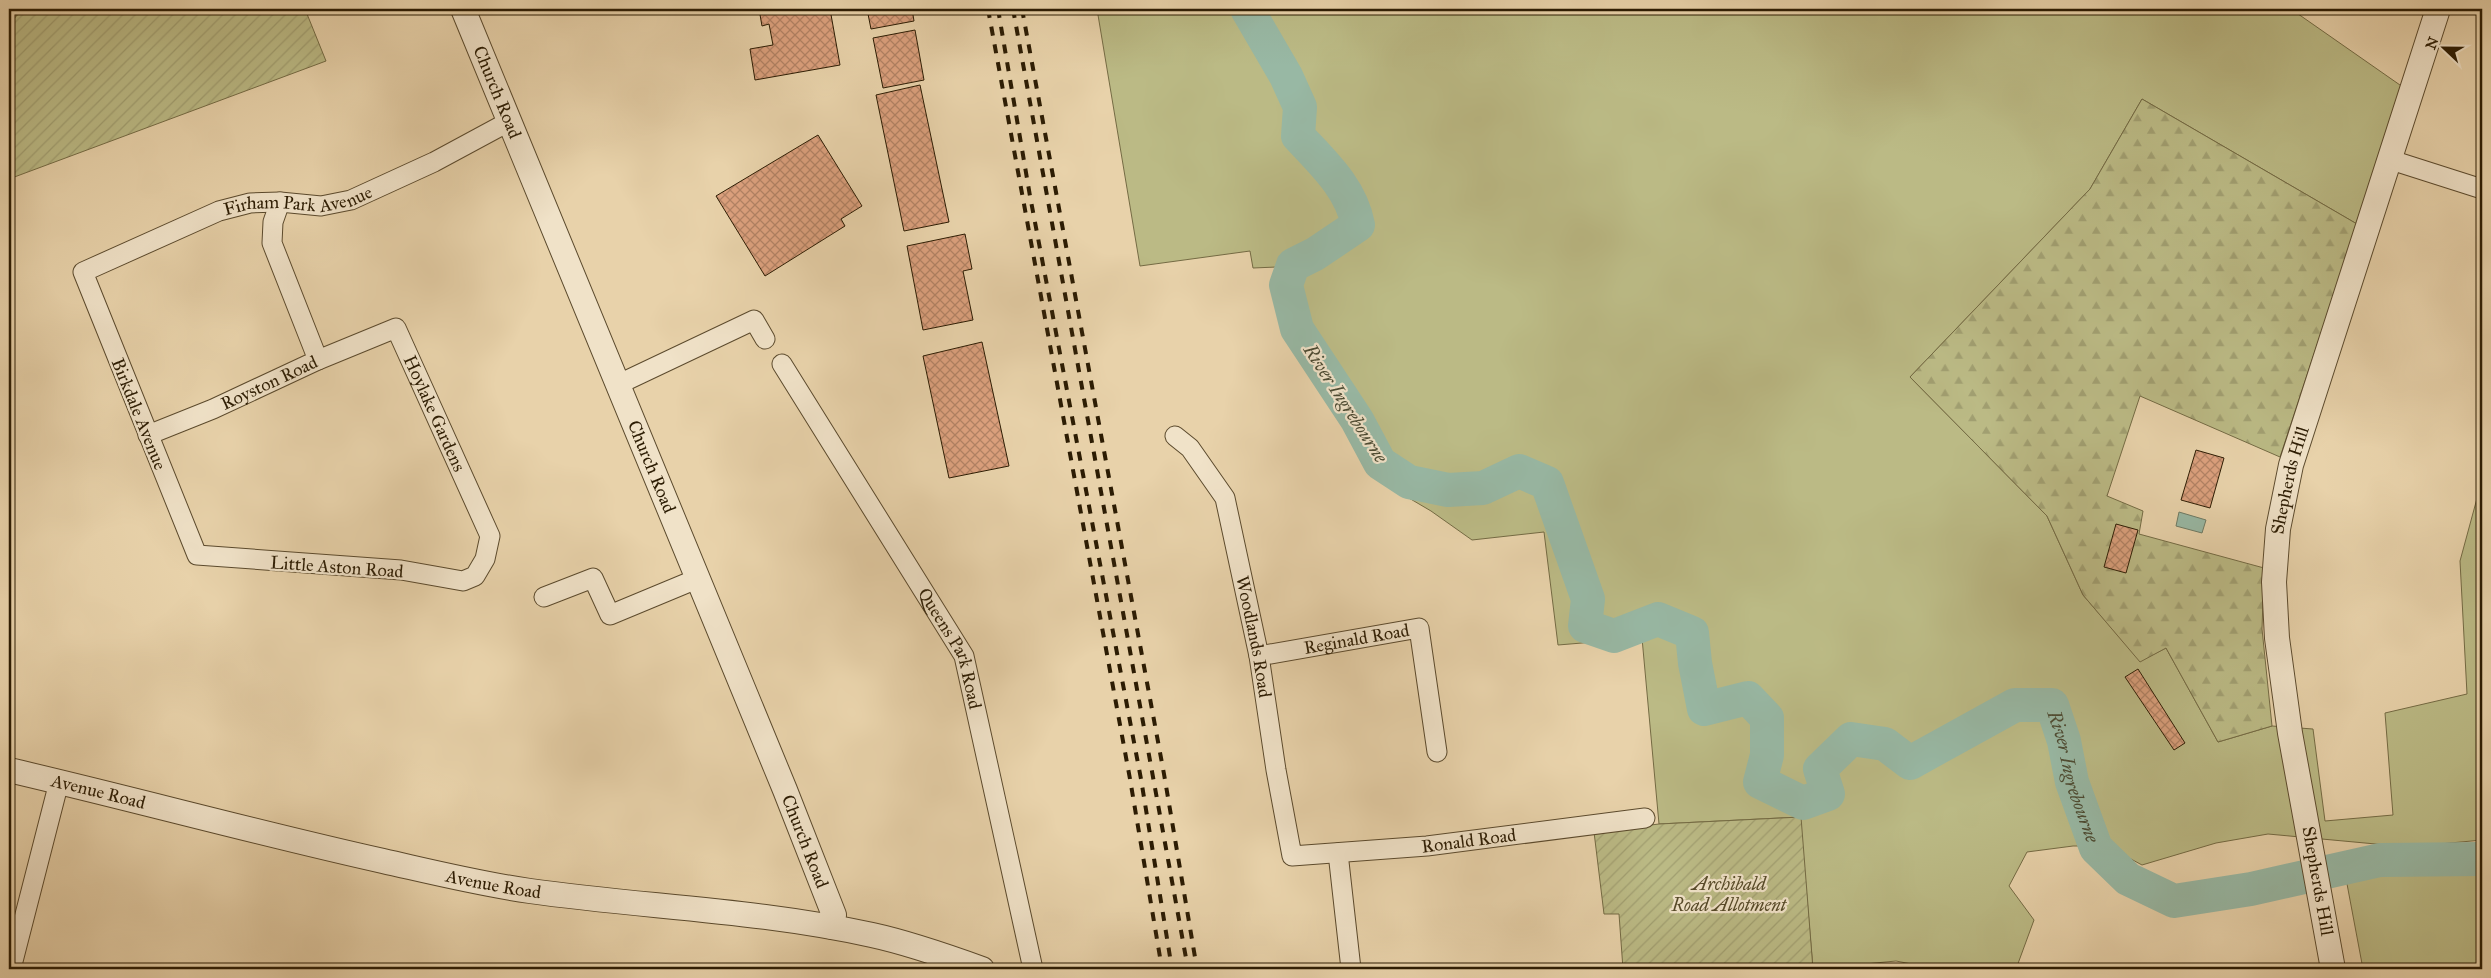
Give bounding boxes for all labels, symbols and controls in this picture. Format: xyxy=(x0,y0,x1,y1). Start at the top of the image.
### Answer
north arrow xyxy=(2418,22,2468,72)
text: N xyxy=(2422,35,2443,52)
street label: Church Road xyxy=(468,43,526,142)
street label: Firham Park Avenue xyxy=(221,181,376,220)
water label: River Ingrebourne xyxy=(1298,339,1393,468)
street label: Royston Road xyxy=(217,351,321,415)
street label: Hoylake Gardens xyxy=(399,352,470,475)
street label: Birkdale Avenue xyxy=(107,355,171,473)
street label: Church Road xyxy=(623,417,681,516)
street label: Shepherds Hill xyxy=(2267,423,2314,535)
street label: Little Aston Road xyxy=(270,551,404,583)
street label: Woodlands Road xyxy=(1231,574,1276,699)
street label: Queens Park Road xyxy=(913,584,986,711)
street label: Reginald Road xyxy=(1302,619,1411,659)
water label: River Ingrebourne xyxy=(2042,706,2104,847)
street label: Avenue Road xyxy=(48,769,148,814)
street label: Church Road xyxy=(777,792,833,891)
street label: Ronald Road xyxy=(1420,824,1517,858)
street label: Shepherds Hill xyxy=(2298,825,2338,937)
street label: Avenue Road xyxy=(443,864,543,903)
park label: Archibald Road Allotment xyxy=(1671,873,1788,916)

